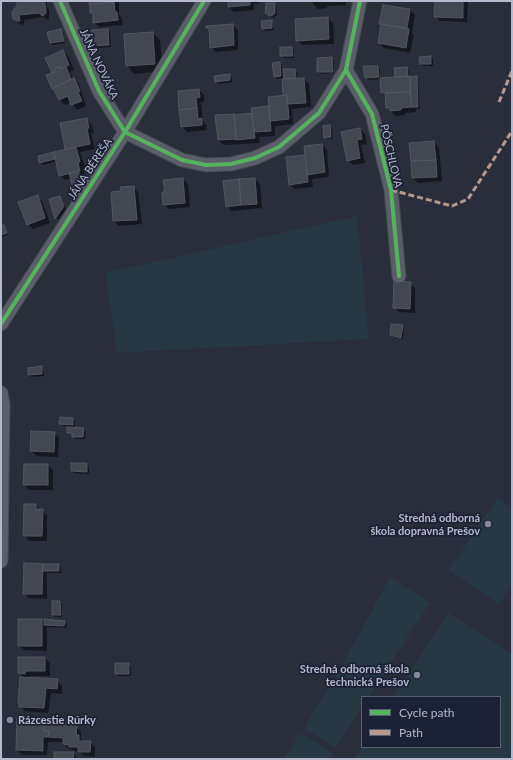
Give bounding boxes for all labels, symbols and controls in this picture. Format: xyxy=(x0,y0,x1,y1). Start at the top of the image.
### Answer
street label: JÁNA NOVÁKA xyxy=(77,26,121,102)
street label: PÖSCHLOVA xyxy=(377,123,405,189)
street label: JÁNA BÉREŠA xyxy=(65,136,115,202)
place label: Stredná odborná škola dopravná Prešov xyxy=(370,511,480,537)
marker: Stredná odborná škola dopravná Prešov xyxy=(483,519,493,529)
place label: Stredná odborná škola technická Prešov xyxy=(300,662,409,688)
marker: Stredná odborná škola technická Prešov xyxy=(412,670,422,680)
legend xyxy=(361,696,501,748)
text: Cycle path xyxy=(399,705,454,720)
place label: Rázcestie Rúrky xyxy=(18,713,96,727)
marker: Rázcestie Rúrky xyxy=(5,715,15,725)
text: Path xyxy=(399,725,423,740)

